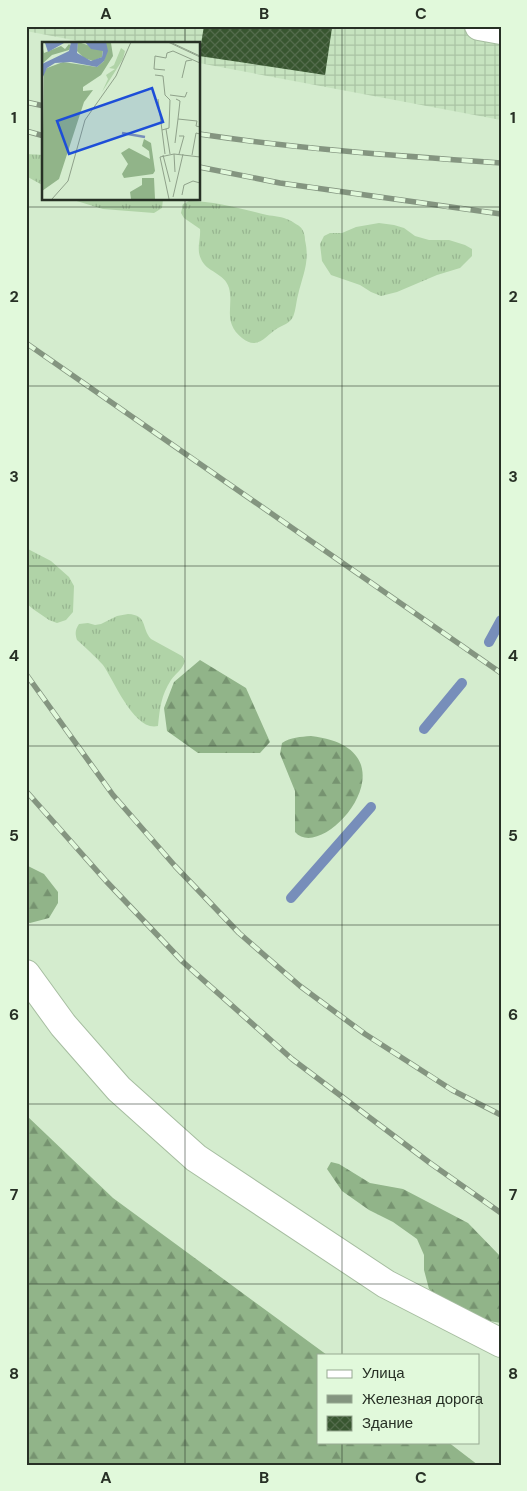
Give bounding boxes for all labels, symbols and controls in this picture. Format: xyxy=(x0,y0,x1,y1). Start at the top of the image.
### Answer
text: A xyxy=(100,3,112,24)
text: B xyxy=(259,3,269,24)
text: C xyxy=(415,3,427,24)
inset map xyxy=(42,42,200,200)
text: 1 xyxy=(11,107,17,128)
text: 1 xyxy=(510,107,516,128)
text: 2 xyxy=(9,286,19,307)
text: 2 xyxy=(508,286,518,307)
text: 3 xyxy=(9,466,19,487)
text: 3 xyxy=(508,466,518,487)
text: 4 xyxy=(9,645,19,666)
text: 4 xyxy=(508,645,518,666)
text: 5 xyxy=(9,825,19,846)
text: 5 xyxy=(508,825,518,846)
text: 6 xyxy=(9,1004,19,1025)
text: 6 xyxy=(508,1004,518,1025)
text: 7 xyxy=(10,1184,19,1205)
text: 7 xyxy=(509,1184,518,1205)
legend xyxy=(317,1354,480,1444)
text: 8 xyxy=(9,1363,19,1384)
text: Улица xyxy=(362,1363,405,1383)
text: 8 xyxy=(508,1363,518,1384)
text: Железная дорога xyxy=(362,1389,484,1409)
text: Здание xyxy=(362,1413,413,1433)
text: A xyxy=(100,1467,112,1488)
text: B xyxy=(259,1467,269,1488)
text: C xyxy=(415,1467,427,1488)

